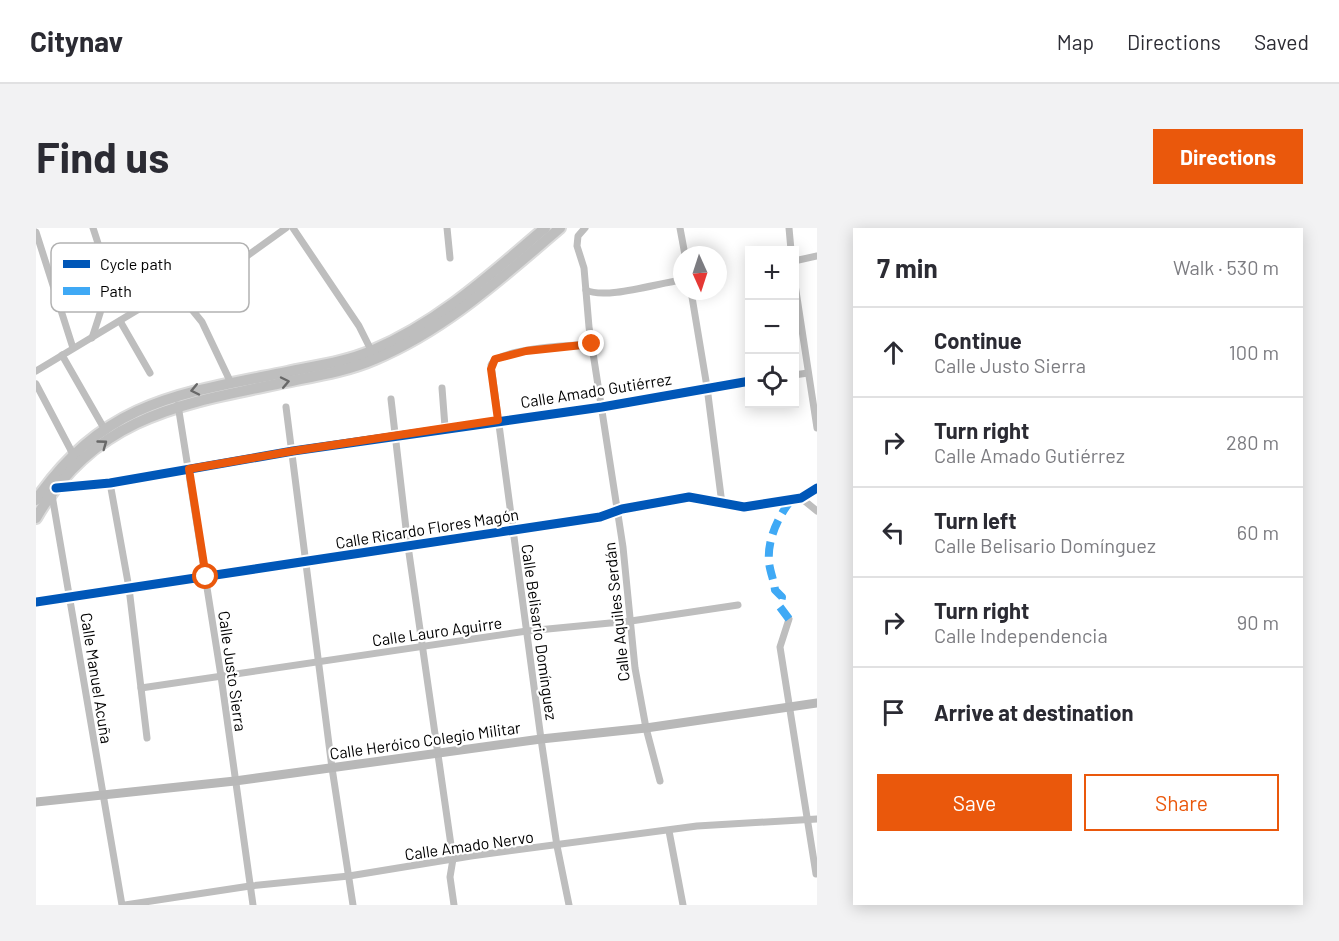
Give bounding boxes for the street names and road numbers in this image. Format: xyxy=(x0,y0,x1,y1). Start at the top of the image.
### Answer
street label: Calle Amado Gutiérrez xyxy=(519,369,673,411)
street label: Calle Ricardo Flores Magón xyxy=(334,504,520,552)
street label: Calle Aquiles Serdán xyxy=(599,541,633,683)
street label: Calle Belisario Domínguez xyxy=(518,543,562,721)
street label: Calle Justo Sierra xyxy=(215,609,251,733)
street label: Calle Manuel Acuña xyxy=(77,611,117,745)
street label: Calle Lauro Aguirre xyxy=(371,612,503,650)
street label: Calle Heróico Colegio Militar xyxy=(328,717,522,763)
street label: Calle Amado Nervo xyxy=(403,827,535,863)

